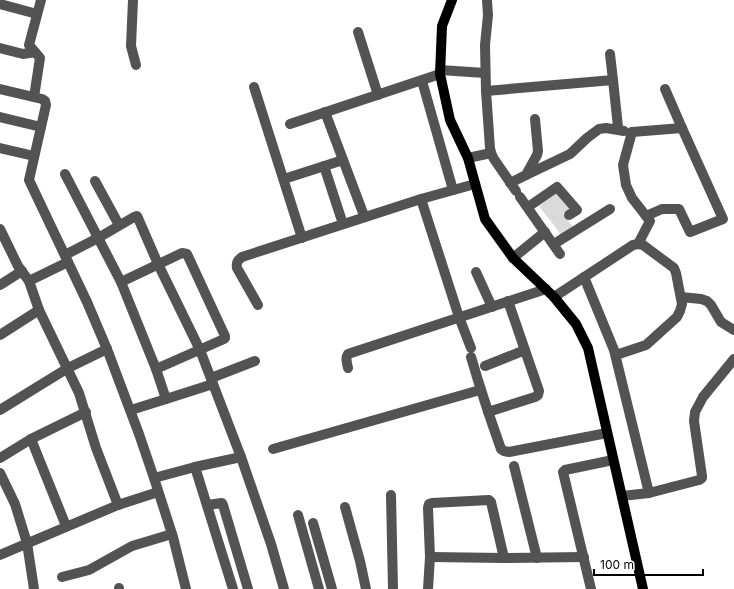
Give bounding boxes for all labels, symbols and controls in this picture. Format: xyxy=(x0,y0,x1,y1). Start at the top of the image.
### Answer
scale bar xyxy=(594,551,703,577)
text: 100 m xyxy=(600,557,634,572)

